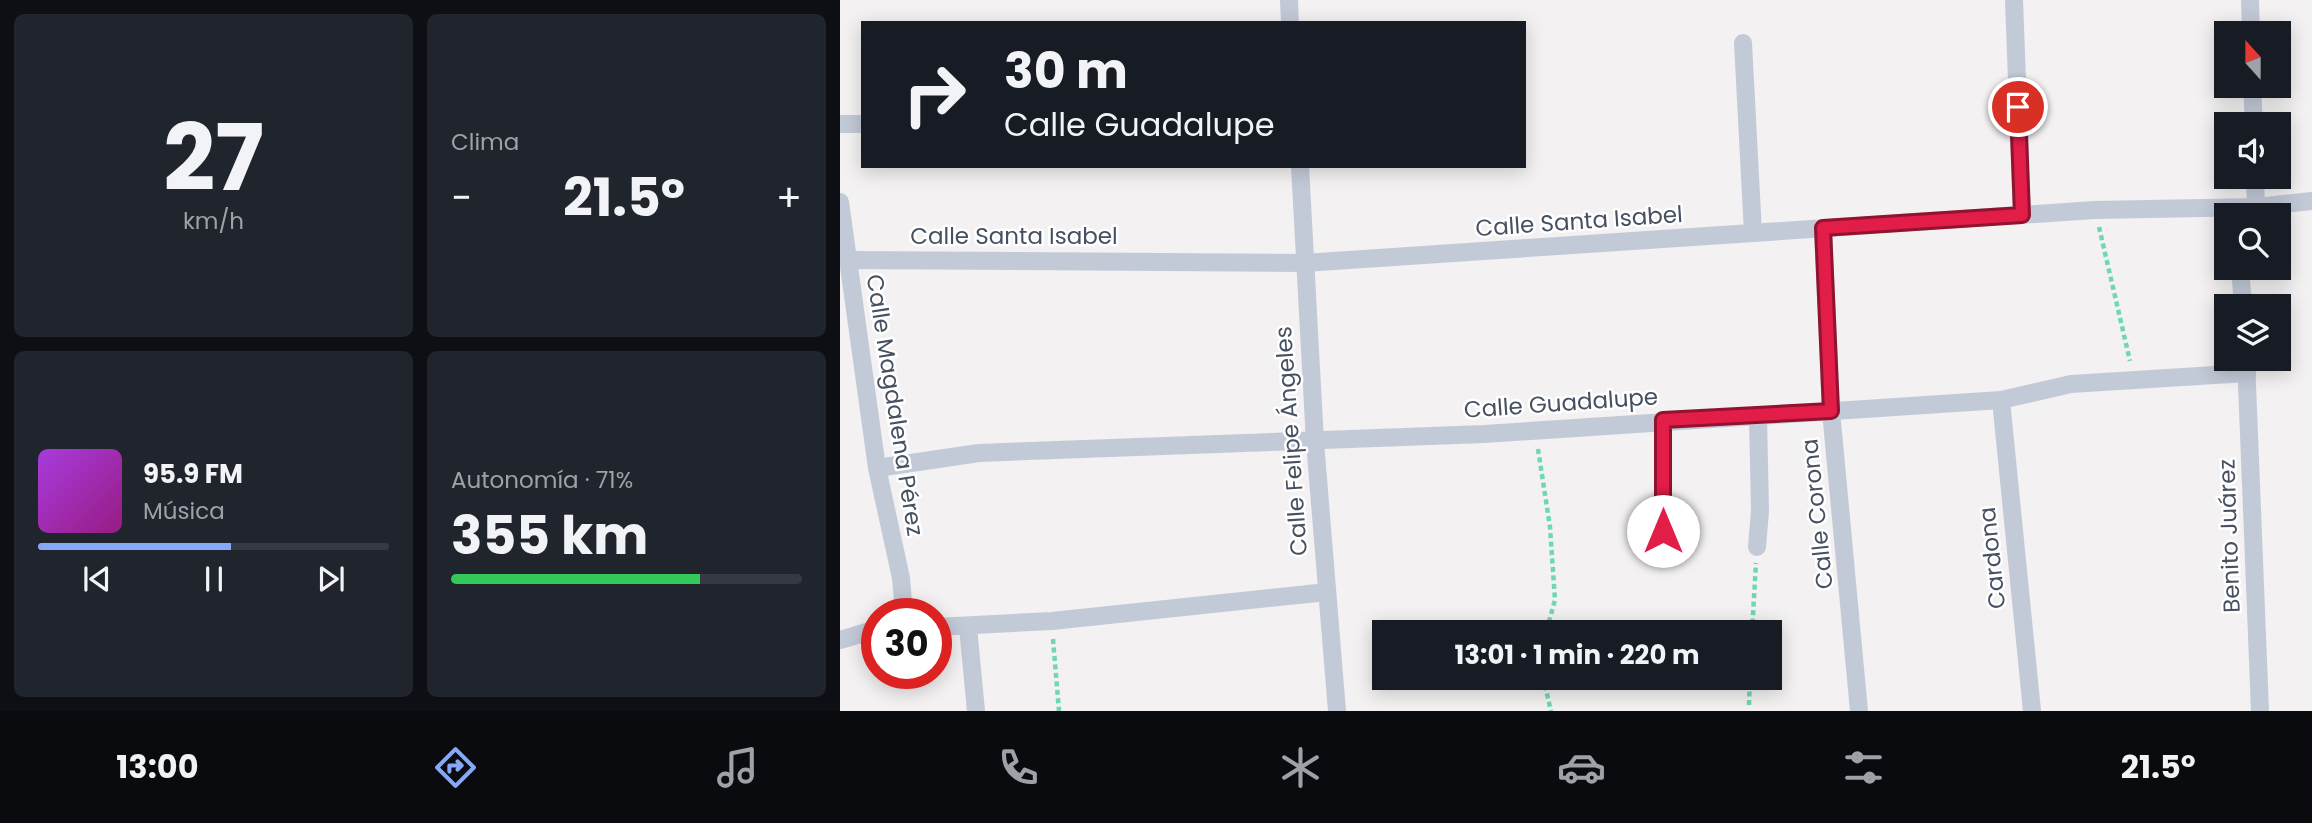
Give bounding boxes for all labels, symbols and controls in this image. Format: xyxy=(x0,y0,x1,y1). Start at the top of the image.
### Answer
north arrow xyxy=(2214,21,2291,98)
map controls xyxy=(2214,21,2291,371)
text: 30 m xyxy=(1004,37,1128,105)
icon: right xyxy=(889,49,980,140)
pin xyxy=(1988,77,2048,137)
icon: arrive xyxy=(1999,88,2037,126)
text: 27 xyxy=(163,94,264,222)
text: Calle Guadalupe xyxy=(1004,102,1275,147)
button: sound xyxy=(2214,112,2291,189)
text: Clima xyxy=(451,126,519,158)
text: 21.5° xyxy=(563,161,685,234)
text: − xyxy=(451,171,472,224)
text: + xyxy=(776,171,802,224)
street label: Calle Santa Isabel xyxy=(1474,198,1684,244)
button: search xyxy=(2214,203,2291,280)
text: km/h xyxy=(183,205,244,237)
street label: Calle Santa Isabel xyxy=(910,220,1118,252)
street label: Calle Magdalena Pérez xyxy=(859,272,931,538)
button: layers xyxy=(2214,294,2291,371)
street label: Calle Felipe Ángeles xyxy=(1267,325,1315,557)
street label: Calle Guadalupe xyxy=(1463,380,1659,426)
street label: Calle Corona xyxy=(1793,437,1841,591)
text: 95.9 FM xyxy=(143,456,243,492)
street label: Benito Juárez xyxy=(2210,459,2248,613)
text: Autonomía · 71% xyxy=(451,464,633,496)
position arrow xyxy=(1626,494,1700,568)
text: Música xyxy=(143,495,225,527)
text: 355 km xyxy=(451,499,648,572)
street label: Cardona xyxy=(1971,505,2013,611)
icon: previous xyxy=(78,560,116,598)
icon: pause xyxy=(195,560,233,598)
icon: next xyxy=(312,560,350,598)
speed limit sign: 30 xyxy=(861,598,952,689)
text: 13:01 · 1 min · 220 m xyxy=(1455,637,1699,673)
icon: directions xyxy=(431,743,480,792)
icon: music xyxy=(713,743,762,792)
icon: phone xyxy=(994,743,1043,792)
icon: climate xyxy=(1276,743,1325,792)
icon: car xyxy=(1557,743,1606,792)
icon: filters xyxy=(1839,743,1888,792)
text: 13:00 xyxy=(116,744,199,789)
text: 21.5° xyxy=(2121,744,2196,789)

